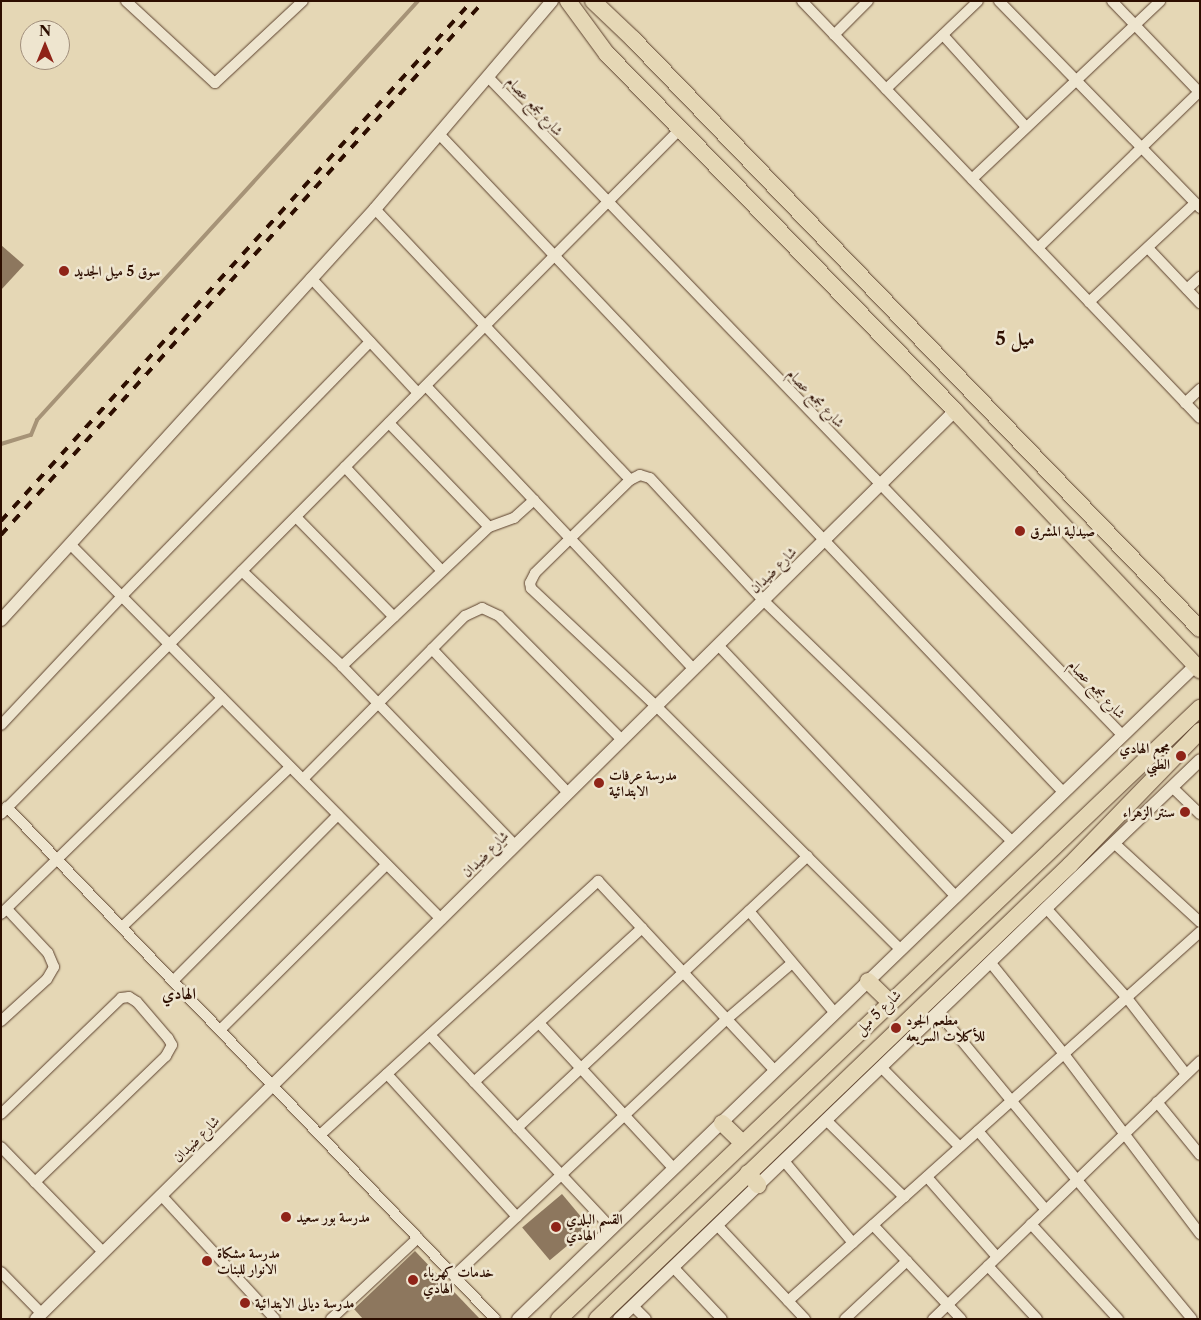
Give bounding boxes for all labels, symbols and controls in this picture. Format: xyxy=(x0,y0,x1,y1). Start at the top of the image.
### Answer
north arrow xyxy=(20,20,70,70)
text: N xyxy=(39,22,51,40)
street label: شارع مجمع عصام xyxy=(503,73,567,139)
place label: سوق 5 ميل الجديد xyxy=(74,263,160,279)
marker: سوق 5 ميل الجديد xyxy=(58,265,70,277)
district label: 5 ميل xyxy=(995,328,1035,350)
street label: شارع مجمع عصام xyxy=(784,365,848,431)
place label: صيدلية المشرق xyxy=(1030,523,1095,539)
marker: صيدلية المشرق xyxy=(1014,525,1026,537)
street label: شارع ضيدان xyxy=(746,543,800,597)
street label: شارع مجمع عصام xyxy=(1065,656,1129,722)
place label: مجمع الهادي الطبي xyxy=(1120,740,1170,772)
marker: مجمع الهادي الطبي xyxy=(1174,749,1188,763)
place label: مدرسة عرفات الابتدائية xyxy=(609,767,677,800)
marker: مدرسة عرفات الابتدائية xyxy=(593,777,605,789)
place label: سنتر الزهراء xyxy=(1123,804,1175,820)
marker: سنتر الزهراء xyxy=(1179,806,1191,818)
street label: شارع ضيدان xyxy=(458,827,512,881)
district label: الهادي xyxy=(162,983,196,1003)
street label: شارع 5 ميل xyxy=(852,986,904,1038)
place label: مطعم الجود للأكلات السريعه xyxy=(906,1012,985,1044)
marker: مطعم الجود للأكلات السريعه xyxy=(890,1022,902,1034)
street label: شارع ضيدان xyxy=(169,1112,223,1166)
place label: مدرسة بور سعيد xyxy=(296,1209,370,1225)
marker: مدرسة بور سعيد xyxy=(280,1211,292,1223)
place label: القسم البلدي الهادي xyxy=(566,1211,623,1244)
marker: القسم البلدي الهادي xyxy=(550,1221,562,1233)
place label: مدرسة مشكاة الانوار للبنات xyxy=(217,1245,280,1278)
marker: مدرسة مشكاة الانوار للبنات xyxy=(201,1255,213,1267)
place label: خدمات كهرباء الهادي xyxy=(423,1264,494,1296)
marker: خدمات كهرباء الهادي xyxy=(407,1274,419,1286)
place label: مدرسة ديالى الابتدائية xyxy=(255,1295,354,1311)
marker: مدرسة ديالى الابتدائية xyxy=(239,1297,251,1309)

